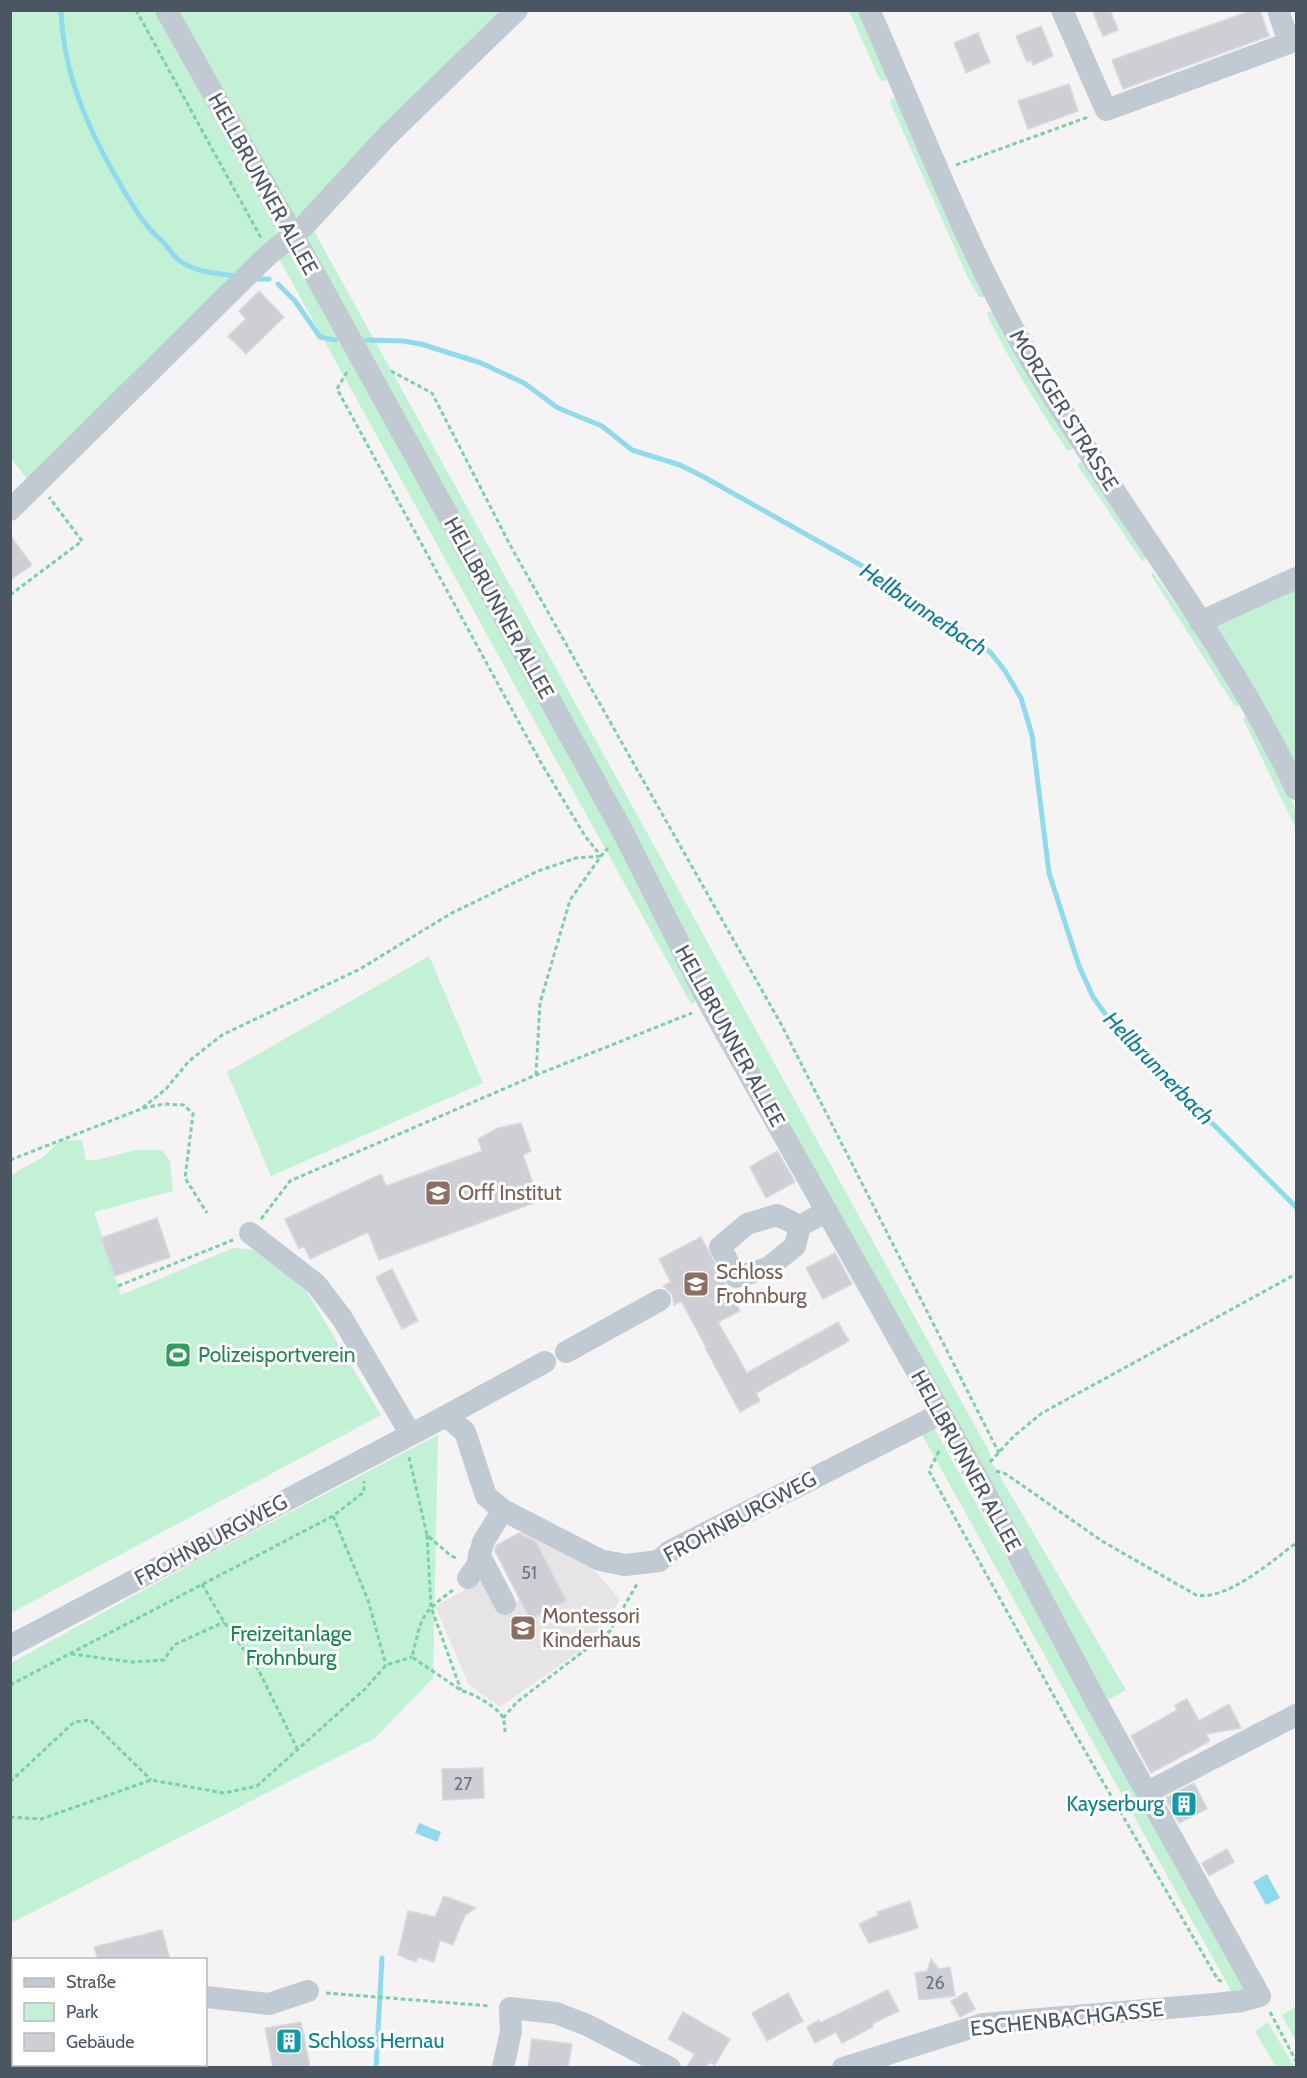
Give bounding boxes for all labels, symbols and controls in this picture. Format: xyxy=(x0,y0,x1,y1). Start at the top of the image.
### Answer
street label: HELLBRUNNER ALLEE xyxy=(203,89,324,279)
street label: MORZGER STRASSE xyxy=(1005,325,1124,495)
street label: HELLBRUNNER ALLEE xyxy=(439,513,560,703)
water label: Hellbrunnerbach xyxy=(855,557,992,662)
street label: HELLBRUNNER ALLEE xyxy=(670,941,791,1131)
water label: Hellbrunnerbach xyxy=(1098,1006,1220,1131)
school or university icon: Orff Institut xyxy=(423,1178,453,1208)
place label: Orff Institut xyxy=(458,1180,562,1205)
place label: Schloss Frohnburg xyxy=(716,1259,807,1308)
school or university icon: Schloss Frohnburg xyxy=(681,1269,711,1299)
sports icon: Polizeisportverein xyxy=(163,1340,193,1370)
place label: Polizeisportverein xyxy=(198,1342,355,1367)
street label: HELLBRUNNER ALLEE xyxy=(906,1366,1027,1556)
street label: FROHNBURGWEG xyxy=(659,1466,820,1567)
street label: FROHNBURGWEG xyxy=(130,1489,291,1590)
house number: 51 xyxy=(521,1562,537,1584)
place label: Montessori Kinderhaus xyxy=(542,1603,641,1652)
school or university icon: Montessori Kinderhaus xyxy=(508,1613,538,1643)
park label: Freizeitanlage Frohnburg xyxy=(230,1621,352,1670)
house number: 27 xyxy=(454,1773,472,1795)
building icon: Kayserburg xyxy=(1169,1789,1199,1819)
place label: Kayserburg xyxy=(1066,1791,1165,1816)
legend xyxy=(12,1958,207,2066)
text: Straße xyxy=(66,1971,116,1993)
house number: 26 xyxy=(925,1972,945,1994)
street label: ESCHENBACHGASSE xyxy=(969,1996,1165,2041)
text: Park xyxy=(66,2001,99,2023)
building icon: Schloss Hernau xyxy=(274,2026,304,2056)
place label: Schloss Hernau xyxy=(308,2028,444,2053)
text: Gebäude xyxy=(66,2031,135,2053)

